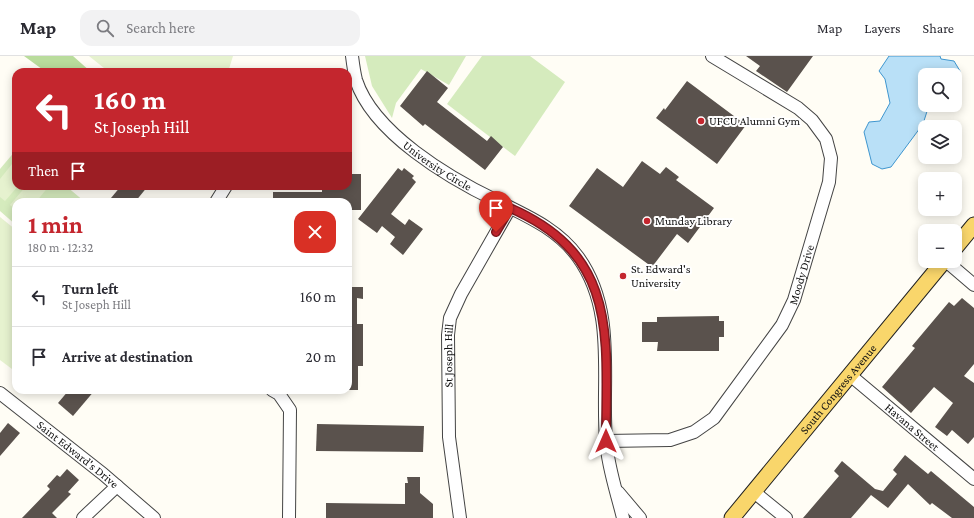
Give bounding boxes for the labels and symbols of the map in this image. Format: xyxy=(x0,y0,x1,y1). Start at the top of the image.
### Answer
place label: UFCU Alumni Gym xyxy=(709,114,801,128)
marker: UFCU Alumni Gym xyxy=(696,116,706,126)
street label: University Circle xyxy=(400,138,474,194)
pin xyxy=(479,191,513,232)
place label: Munday Library xyxy=(655,214,733,228)
marker: Munday Library xyxy=(642,216,652,226)
street label: Moody Drive xyxy=(786,243,817,307)
place label: St. Edward's University xyxy=(631,262,691,290)
marker: St. Edward's University xyxy=(618,271,628,281)
street label: St Joseph Hill xyxy=(441,323,456,388)
street label: South Congress Avenue xyxy=(797,341,879,437)
street label: Havana Street xyxy=(882,400,943,455)
street label: Saint Edward's Drive xyxy=(34,418,121,491)
position arrow xyxy=(585,420,627,462)

